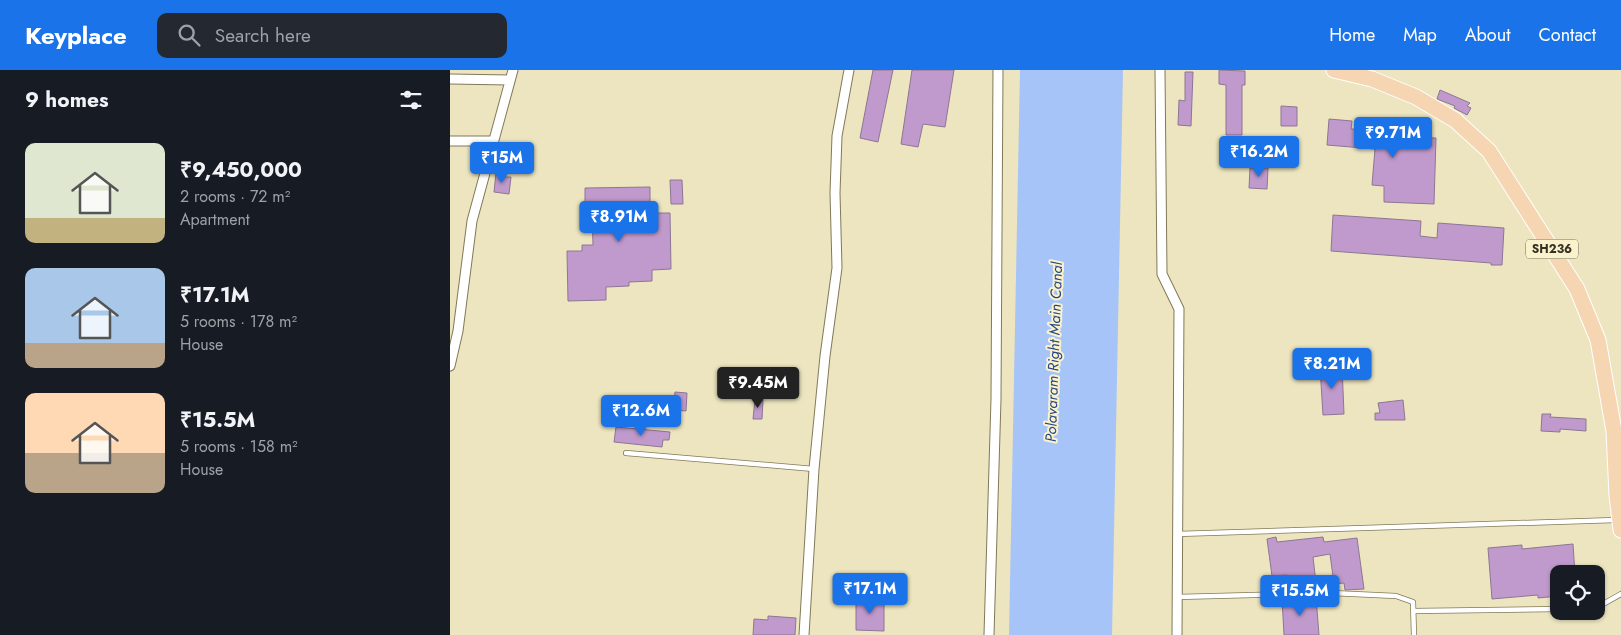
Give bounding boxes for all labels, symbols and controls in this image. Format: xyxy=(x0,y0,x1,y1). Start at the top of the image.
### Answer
search box xyxy=(157,13,507,58)
text: Keyplace xyxy=(25,18,127,53)
icon: search xyxy=(175,21,203,49)
text: Search here xyxy=(215,22,311,49)
text: Home xyxy=(1329,22,1375,48)
text: Map xyxy=(1403,22,1437,48)
text: About xyxy=(1465,22,1510,48)
text: Contact xyxy=(1538,22,1596,48)
text: 9 homes xyxy=(25,85,109,115)
icon: filters xyxy=(397,86,425,114)
pin: ₹9.71M xyxy=(1352,116,1434,159)
text: ₹9.71M xyxy=(1365,121,1421,144)
pin: ₹16.2M xyxy=(1218,136,1300,178)
text: ₹16.2M xyxy=(1230,140,1288,163)
pin: ₹15M xyxy=(472,142,532,184)
text: ₹15M xyxy=(481,146,523,169)
text: ₹9,450,000 xyxy=(180,155,302,185)
icon: home xyxy=(65,163,125,223)
text: 2 rooms · 72 m² xyxy=(180,185,290,208)
pin: ₹8.91M xyxy=(578,200,660,243)
text: ₹8.91M xyxy=(590,205,648,228)
text: Apartment xyxy=(180,208,250,231)
road number: SH236 xyxy=(1526,240,1578,258)
water label: Polavaram Right Main Canal xyxy=(1040,261,1068,443)
text: ₹17.1M xyxy=(180,280,249,310)
icon: home xyxy=(65,288,125,348)
text: 5 rooms · 178 m² xyxy=(180,310,297,333)
text: House xyxy=(180,333,223,356)
pin: ₹8.21M xyxy=(1291,348,1373,390)
text: ₹8.21M xyxy=(1304,352,1361,375)
pin: ₹9.45M xyxy=(717,366,799,409)
text: ₹9.45M xyxy=(728,371,788,394)
pin: ₹12.6M xyxy=(600,394,682,437)
text: ₹12.6M xyxy=(612,399,670,422)
text: ₹15.5M xyxy=(180,405,255,435)
icon: home xyxy=(65,413,125,473)
text: 5 rooms · 158 m² xyxy=(180,435,298,458)
text: House xyxy=(180,458,223,481)
map controls xyxy=(1550,565,1605,620)
button: locate xyxy=(1550,565,1605,620)
pin: ₹17.1M xyxy=(829,572,911,615)
pin: ₹15.5M xyxy=(1259,574,1341,617)
text: ₹17.1M xyxy=(844,577,896,600)
text: ₹15.5M xyxy=(1271,579,1329,602)

